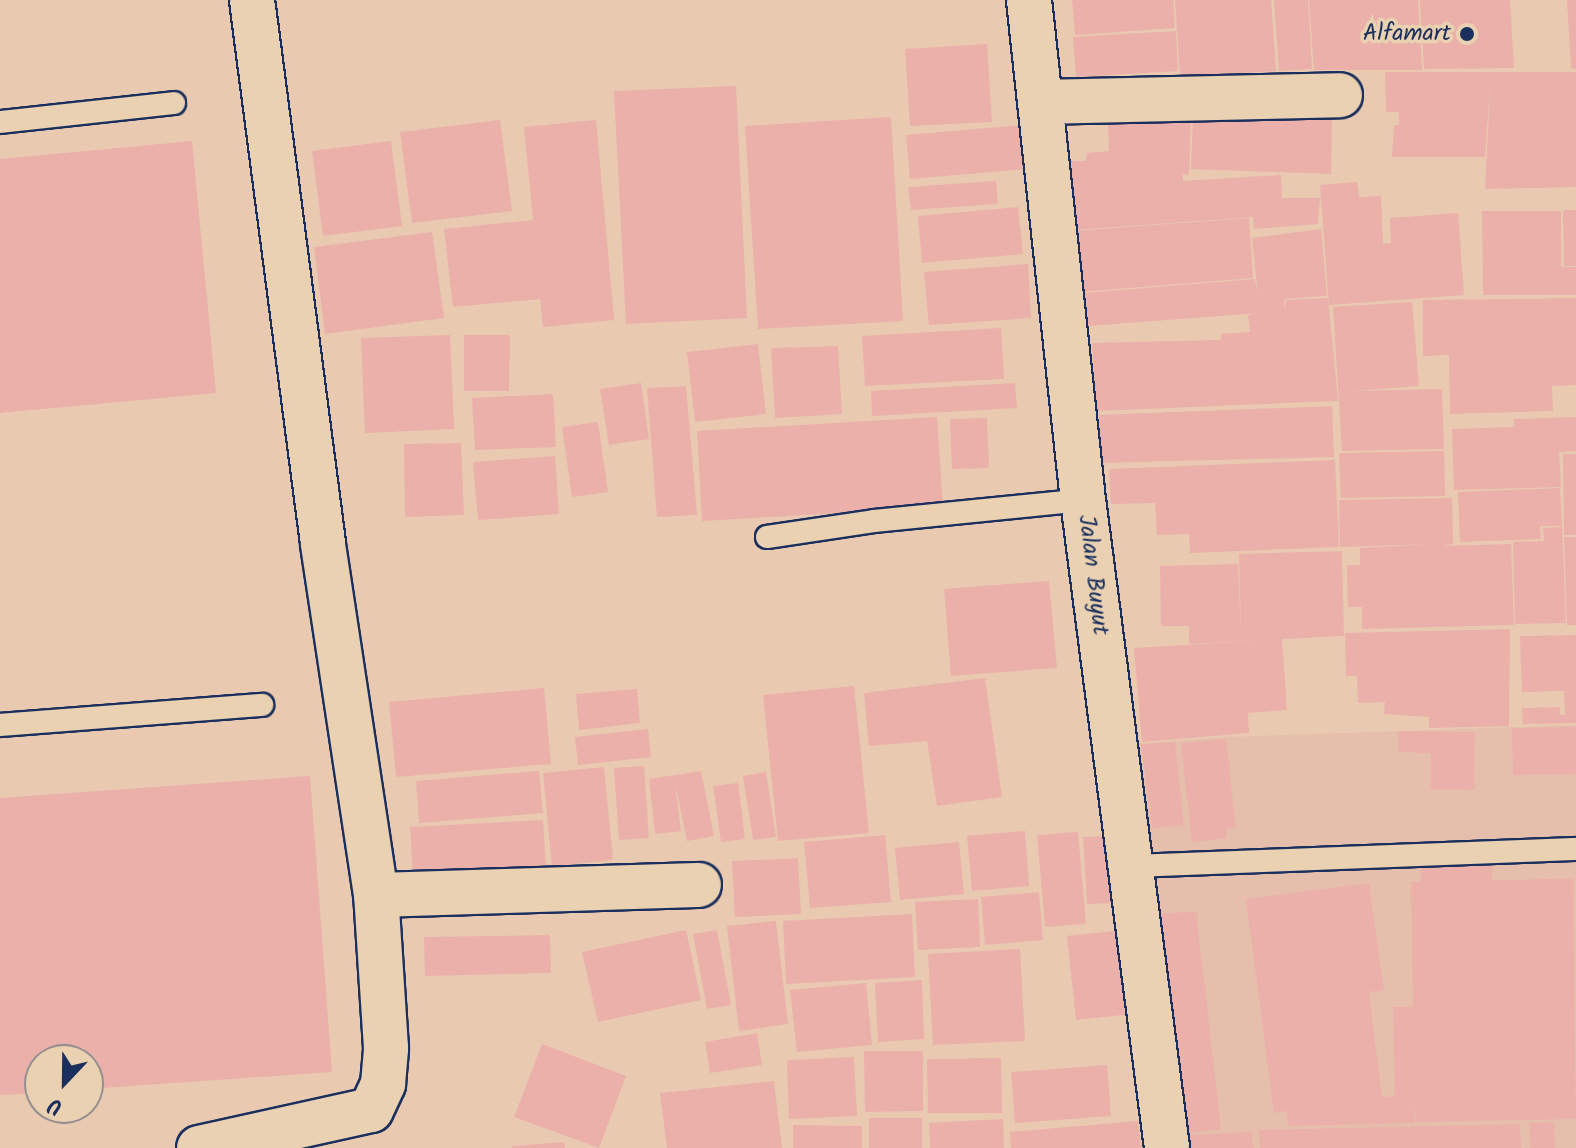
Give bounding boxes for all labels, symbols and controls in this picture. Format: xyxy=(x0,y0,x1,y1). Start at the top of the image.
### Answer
place label: Alfamart xyxy=(1363,20,1451,48)
marker: Alfamart xyxy=(1458,25,1476,43)
street label: Jalan Buyut xyxy=(1071,513,1115,637)
north arrow xyxy=(24,1044,104,1124)
text: U xyxy=(43,1086,68,1124)

